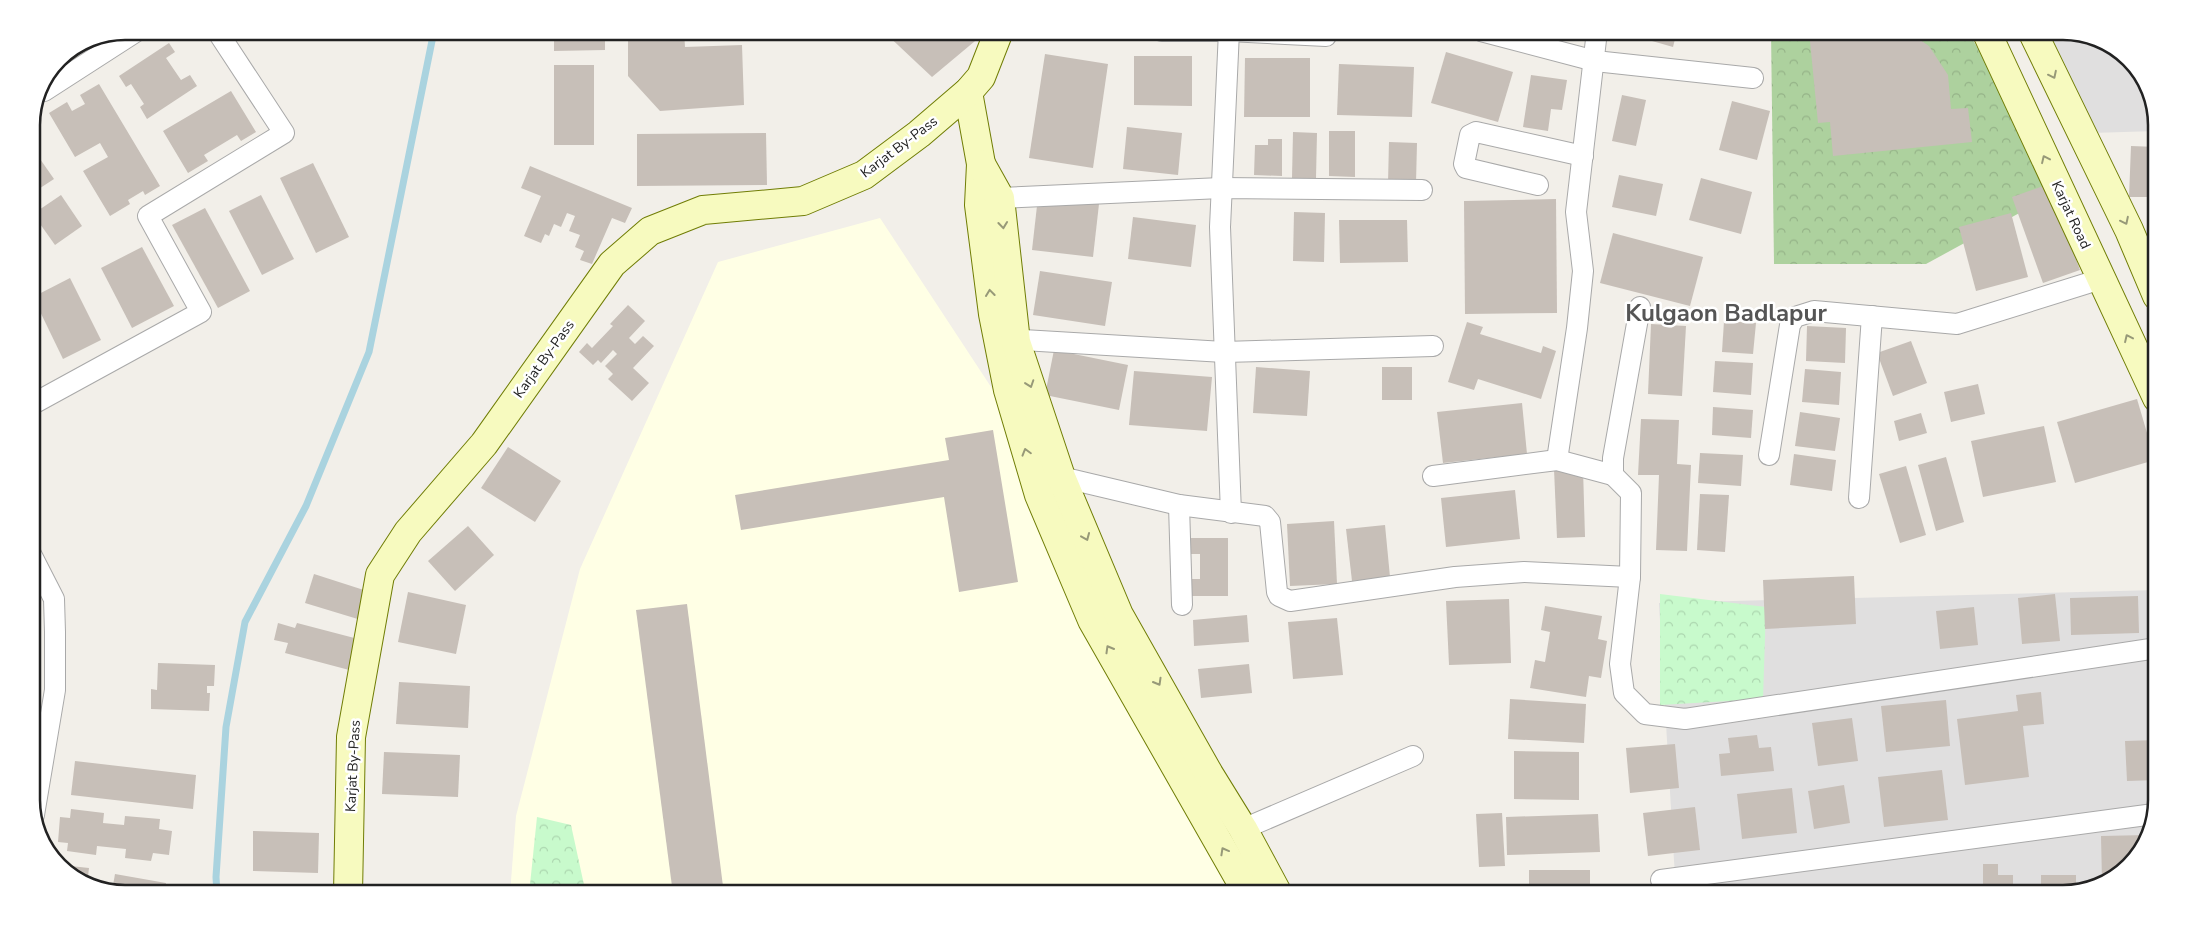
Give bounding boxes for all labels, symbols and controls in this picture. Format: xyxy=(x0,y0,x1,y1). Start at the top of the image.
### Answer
one-way arrow xyxy=(2047,70,2057,79)
street label: Karjat By-Pass xyxy=(856,112,942,182)
one-way arrow xyxy=(2041,155,2051,164)
street label: Karjat Road xyxy=(2047,178,2095,252)
one-way arrow xyxy=(2119,216,2129,225)
one-way arrow xyxy=(997,221,1008,229)
one-way arrow xyxy=(985,289,996,297)
district label: Kulgaon Badlapur xyxy=(1625,297,1827,329)
street label: Karjat By-Pass xyxy=(509,316,579,402)
one-way arrow xyxy=(2124,334,2134,343)
one-way arrow xyxy=(1024,380,1034,388)
one-way arrow xyxy=(1022,448,1032,456)
one-way arrow xyxy=(1080,532,1091,541)
one-way arrow xyxy=(1105,646,1115,655)
one-way arrow xyxy=(1151,677,1161,686)
street label: Karjat By-Pass xyxy=(341,719,365,813)
one-way arrow xyxy=(1221,848,1231,857)

